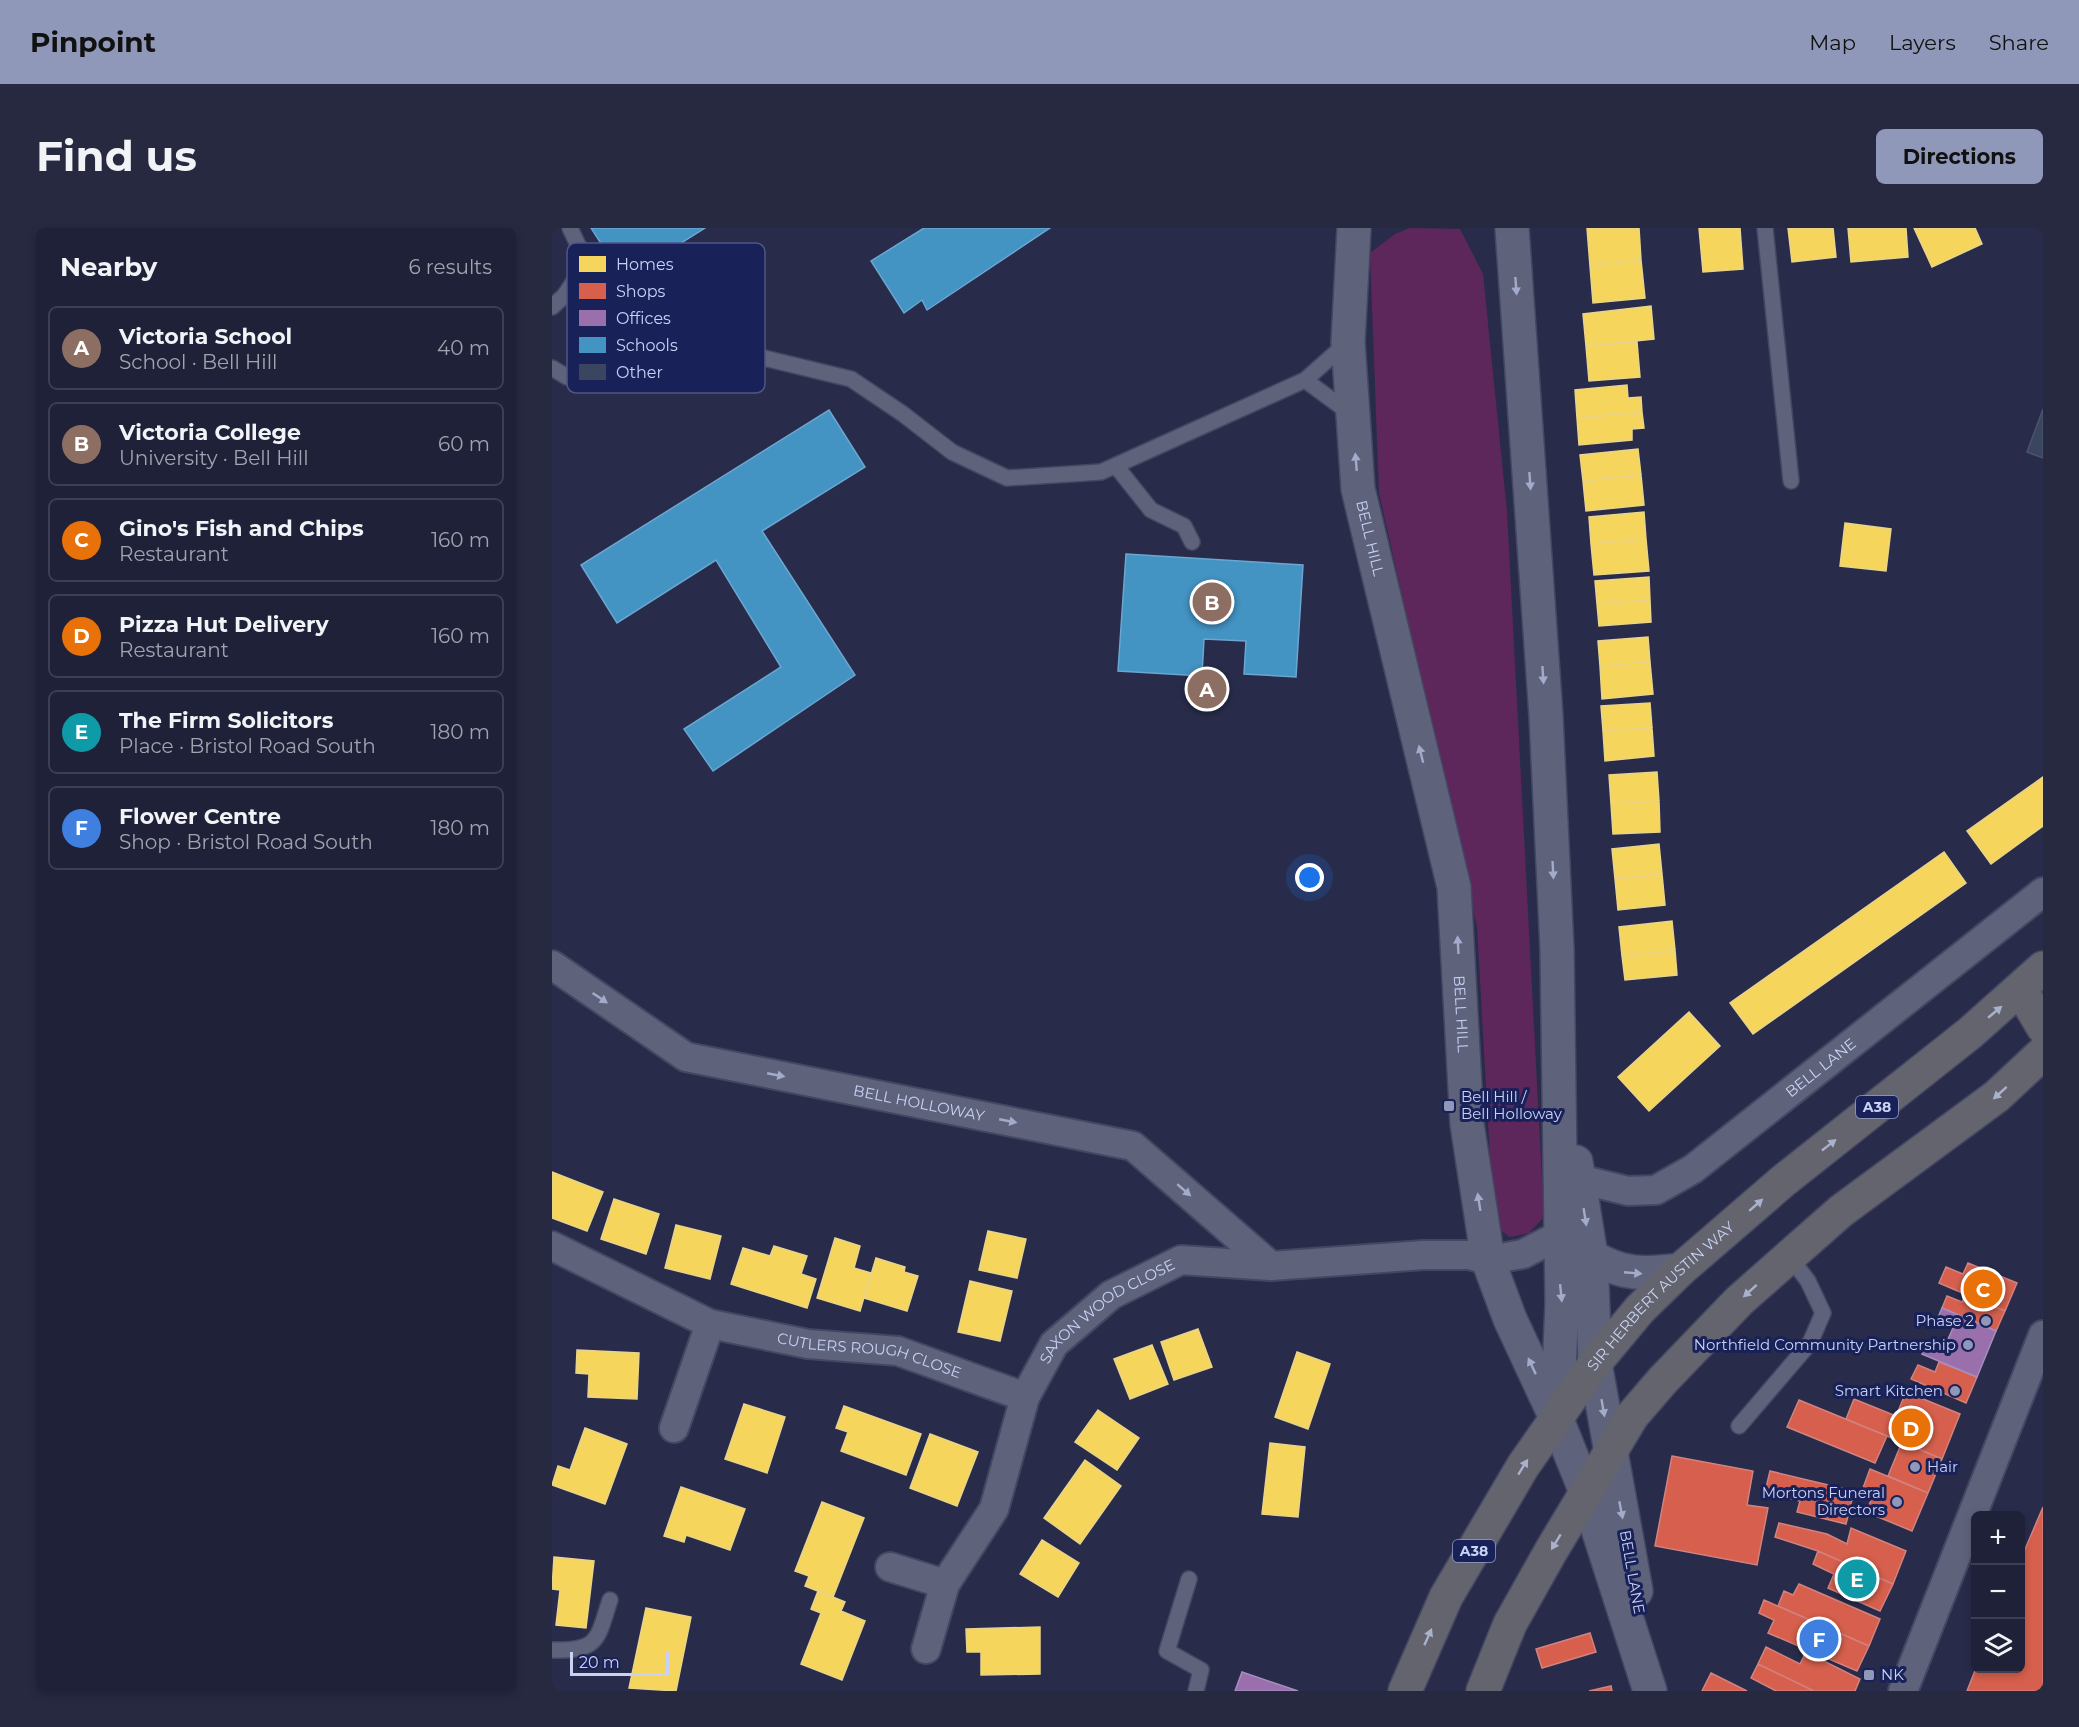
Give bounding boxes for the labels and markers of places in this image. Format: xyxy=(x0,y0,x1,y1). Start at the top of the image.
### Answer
pin: B xyxy=(1192,580,1232,625)
pin: A xyxy=(1188,666,1226,712)
place label: Bell Hill / Bell Holloway xyxy=(1461,1087,1563,1123)
marker: Bell Hill / Bell Holloway xyxy=(1442,1099,1456,1113)
pin: C xyxy=(1964,1266,2002,1312)
place label: Phase 2 xyxy=(1915,1311,1974,1330)
marker: Phase 2 xyxy=(1979,1314,1993,1328)
place label: Northfield Community Partnership xyxy=(1694,1335,1956,1354)
marker: Northfield Community Partnership xyxy=(1961,1338,1975,1352)
place label: Smart Kitchen xyxy=(1835,1381,1943,1400)
marker: Smart Kitchen xyxy=(1948,1384,1962,1398)
pin: D xyxy=(1892,1406,1930,1450)
place label: Hair xyxy=(1927,1457,1958,1476)
marker: Hair xyxy=(1908,1460,1922,1474)
place label: Mortons Funeral Directors xyxy=(1762,1483,1885,1519)
marker: Mortons Funeral Directors xyxy=(1890,1495,1904,1509)
pin: E xyxy=(1838,1556,1876,1602)
pin: F xyxy=(1800,1616,1838,1662)
place label: NK xyxy=(1881,1665,1904,1684)
marker: NK xyxy=(1862,1668,1876,1682)

